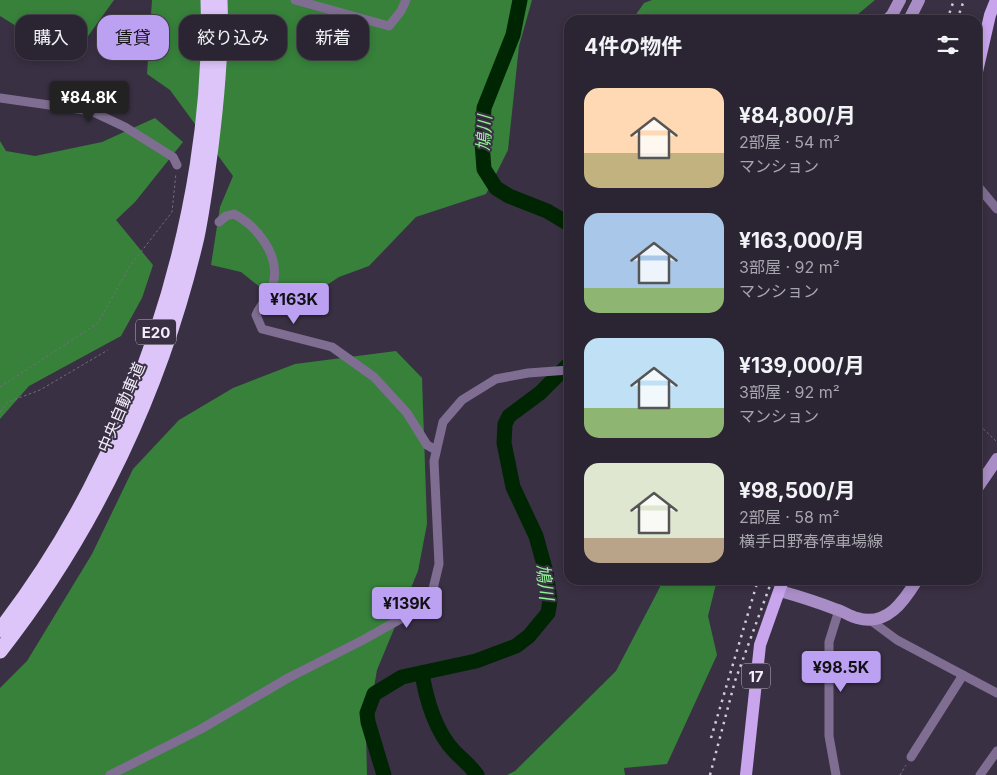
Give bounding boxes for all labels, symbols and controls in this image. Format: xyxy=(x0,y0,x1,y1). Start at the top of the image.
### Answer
chip: 購入 xyxy=(15,15,87,60)
chip: 賃貸 xyxy=(97,15,169,60)
chip: 絞り込み xyxy=(179,15,287,60)
chip: 新着 xyxy=(297,15,369,60)
icon: filters xyxy=(934,31,962,59)
text: 4件の物件 xyxy=(584,34,682,59)
pin: ¥84.8K xyxy=(48,80,130,123)
text: ¥84.8K xyxy=(61,87,117,107)
text: ¥84,800/月 xyxy=(739,103,856,128)
icon: home xyxy=(624,108,684,168)
water label: 鳩川 xyxy=(473,113,495,151)
text: 2部屋 · 54 m² xyxy=(739,132,840,152)
text: マンション xyxy=(739,156,819,176)
text: ¥163,000/月 xyxy=(739,228,865,253)
icon: home xyxy=(624,233,684,293)
text: 3部屋 · 92 m² xyxy=(739,257,840,277)
text: マンション xyxy=(739,281,819,301)
pin: ¥163K xyxy=(259,282,329,325)
text: ¥163K xyxy=(270,289,318,309)
road number: E20 xyxy=(136,320,176,344)
text: ¥139,000/月 xyxy=(739,353,865,378)
icon: home xyxy=(624,358,684,418)
street label: 中央自動車道 xyxy=(93,359,149,455)
text: 3部屋 · 92 m² xyxy=(739,382,840,402)
text: マンション xyxy=(739,406,819,426)
text: ¥98,500/月 xyxy=(739,478,856,503)
icon: home xyxy=(624,483,684,543)
text: 2部屋 · 58 m² xyxy=(739,507,840,527)
text: 横手日野春停車場線 xyxy=(739,531,883,551)
water label: 鳩川 xyxy=(532,563,558,603)
pin: ¥139K xyxy=(372,586,442,629)
text: ¥139K xyxy=(383,593,431,613)
pin: ¥98.5K xyxy=(800,650,882,693)
text: ¥98.5K xyxy=(813,657,869,677)
road number: 17 xyxy=(742,664,770,688)

